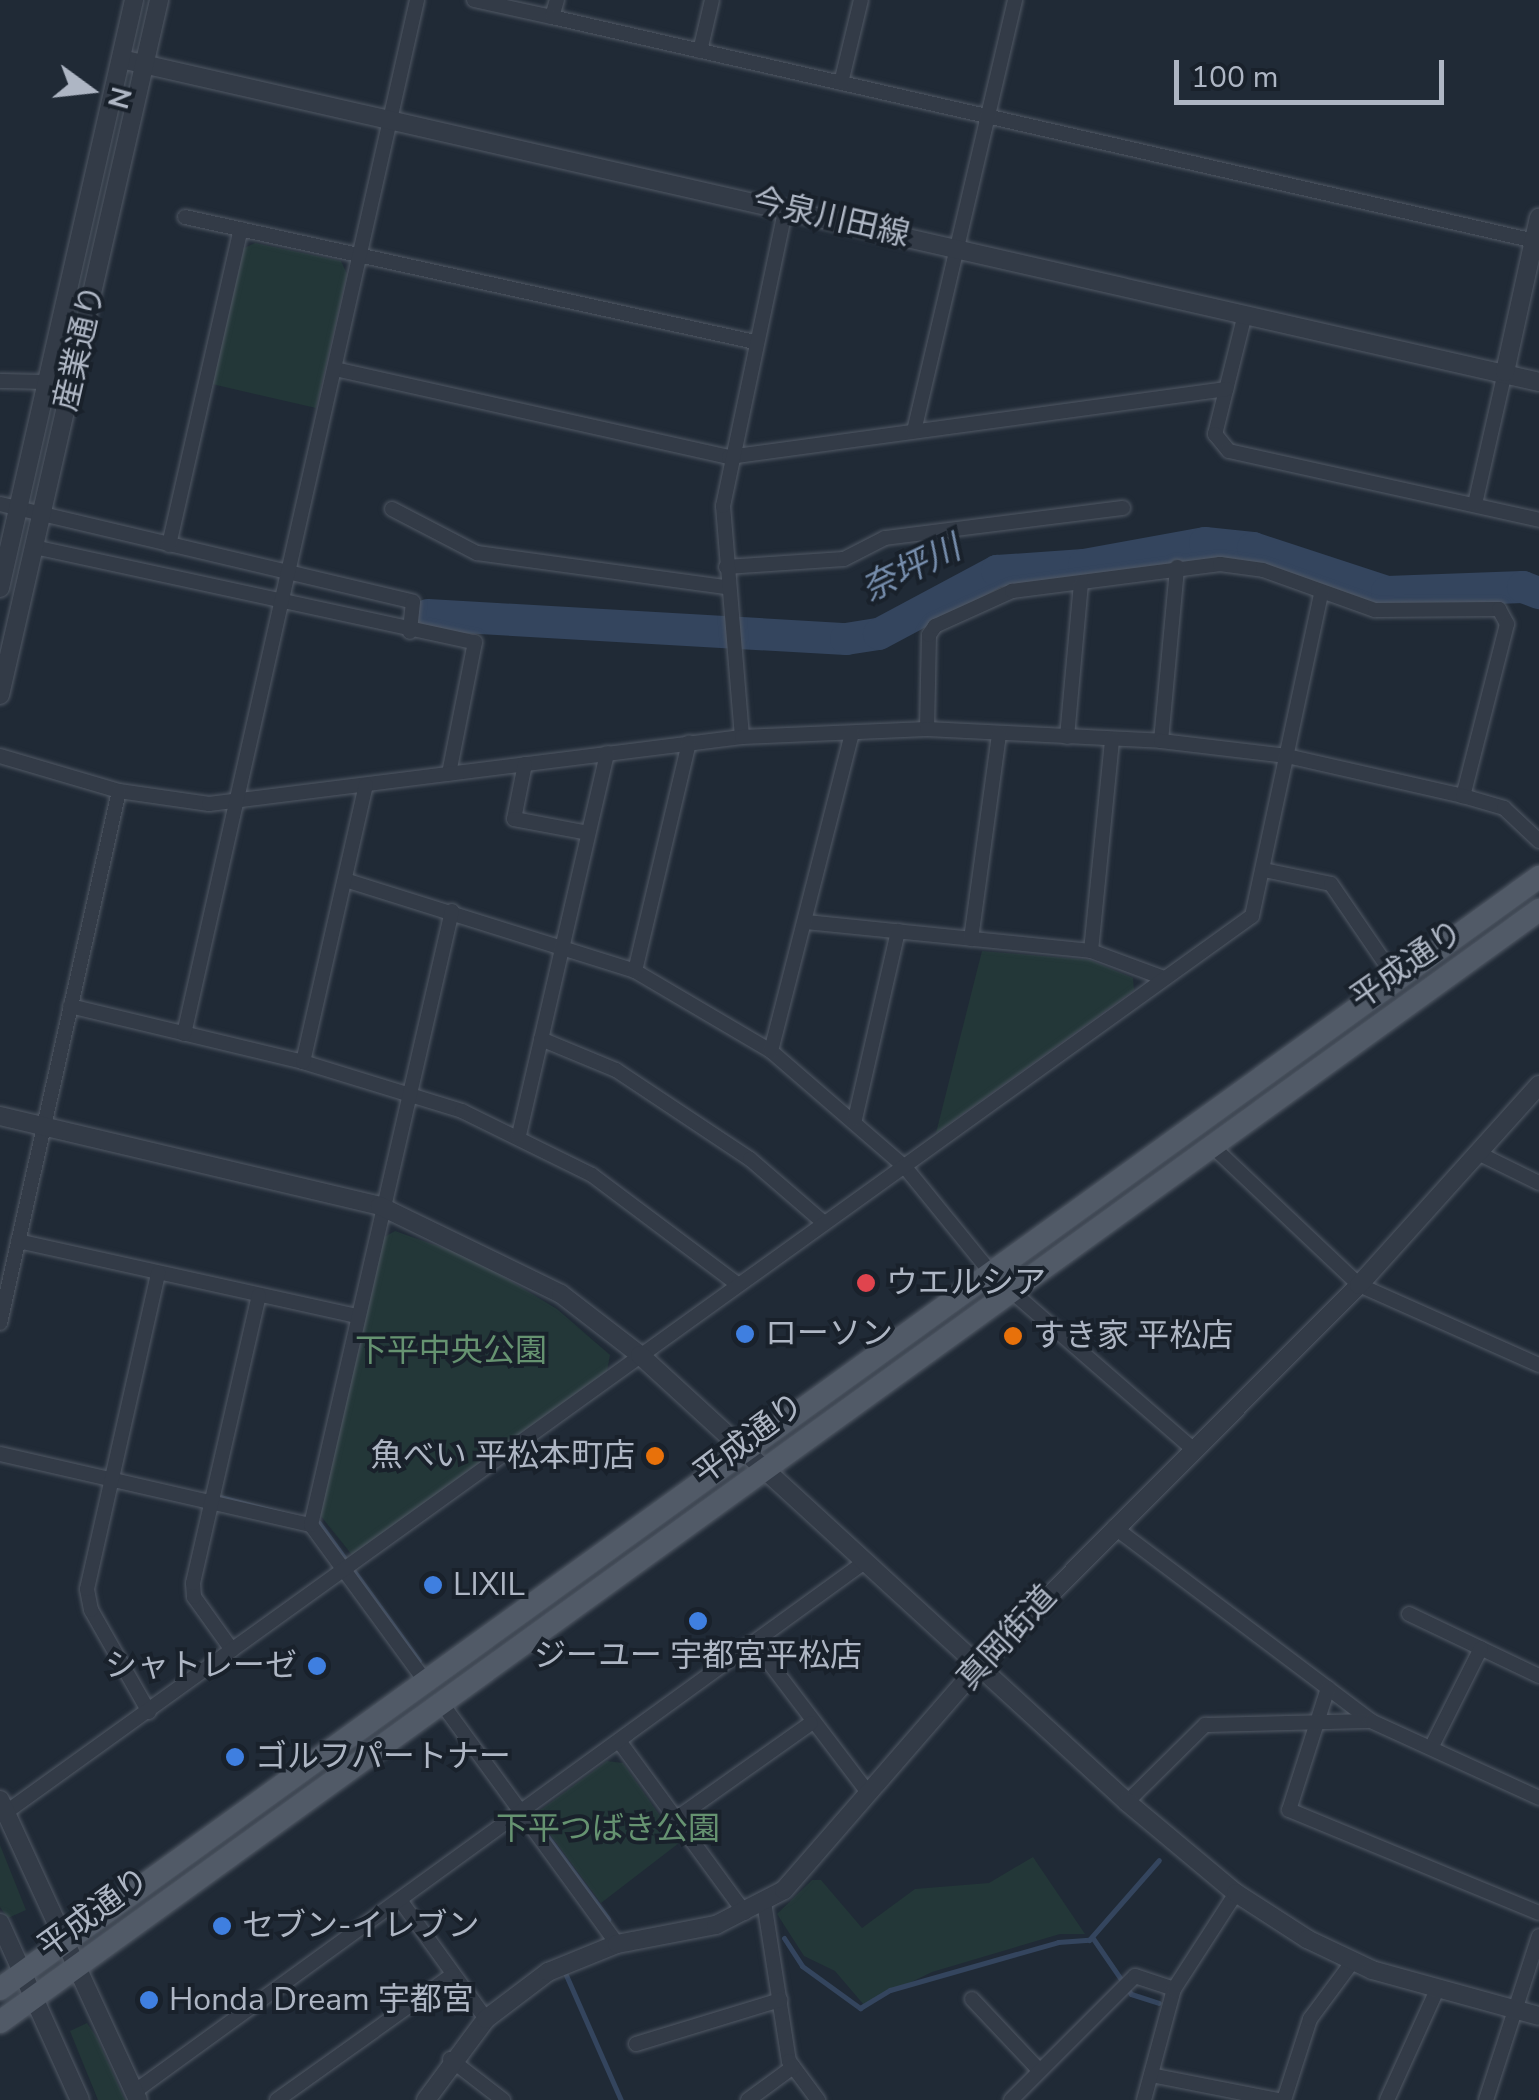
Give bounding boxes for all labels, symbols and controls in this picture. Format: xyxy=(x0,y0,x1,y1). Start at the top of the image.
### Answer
north arrow xyxy=(40,40,140,140)
scale bar xyxy=(1179,40,1449,102)
text: 100 m xyxy=(1191,57,1278,98)
text: N xyxy=(98,83,140,113)
street label: 今泉川田線 xyxy=(749,181,913,255)
street label: 産業通り xyxy=(47,281,113,415)
water label: 奈坪川 xyxy=(855,527,967,611)
street label: 平成通り xyxy=(1344,913,1470,1017)
place label: ウエルシア xyxy=(886,1264,1046,1302)
marker: ウエルシア xyxy=(855,1272,877,1294)
place label: ローソン xyxy=(765,1315,893,1353)
place label: すき家 平松店 xyxy=(1033,1317,1233,1355)
marker: ローソン xyxy=(734,1323,756,1345)
marker: すき家 平松店 xyxy=(1002,1325,1024,1347)
park label: 下平中央公園 xyxy=(355,1332,547,1370)
street label: 平成通り xyxy=(686,1385,812,1493)
place label: 魚べい 平松本町店 xyxy=(371,1437,635,1475)
marker: 魚べい 平松本町店 xyxy=(644,1445,666,1467)
place label: LIXIL xyxy=(453,1566,525,1604)
marker: LIXIL xyxy=(422,1574,444,1596)
street label: 真岡街道 xyxy=(949,1578,1065,1698)
marker: ジーユー 宇都宮平松店 xyxy=(687,1610,709,1632)
place label: ジーユー 宇都宮平松店 xyxy=(534,1637,862,1675)
place label: シャトレーゼ xyxy=(105,1647,297,1685)
marker: シャトレーゼ xyxy=(306,1655,328,1677)
place label: ゴルフパートナー xyxy=(255,1738,511,1776)
marker: ゴルフパートナー xyxy=(224,1746,246,1768)
park label: 下平つばき公園 xyxy=(496,1810,720,1848)
street label: 平成通り xyxy=(31,1860,157,1966)
place label: セブン-イレブン xyxy=(242,1907,480,1945)
marker: セブン-イレブン xyxy=(211,1915,233,1937)
place label: Honda Dream 宇都宮 xyxy=(169,1981,474,2019)
marker: Honda Dream 宇都宮 xyxy=(138,1989,160,2011)

